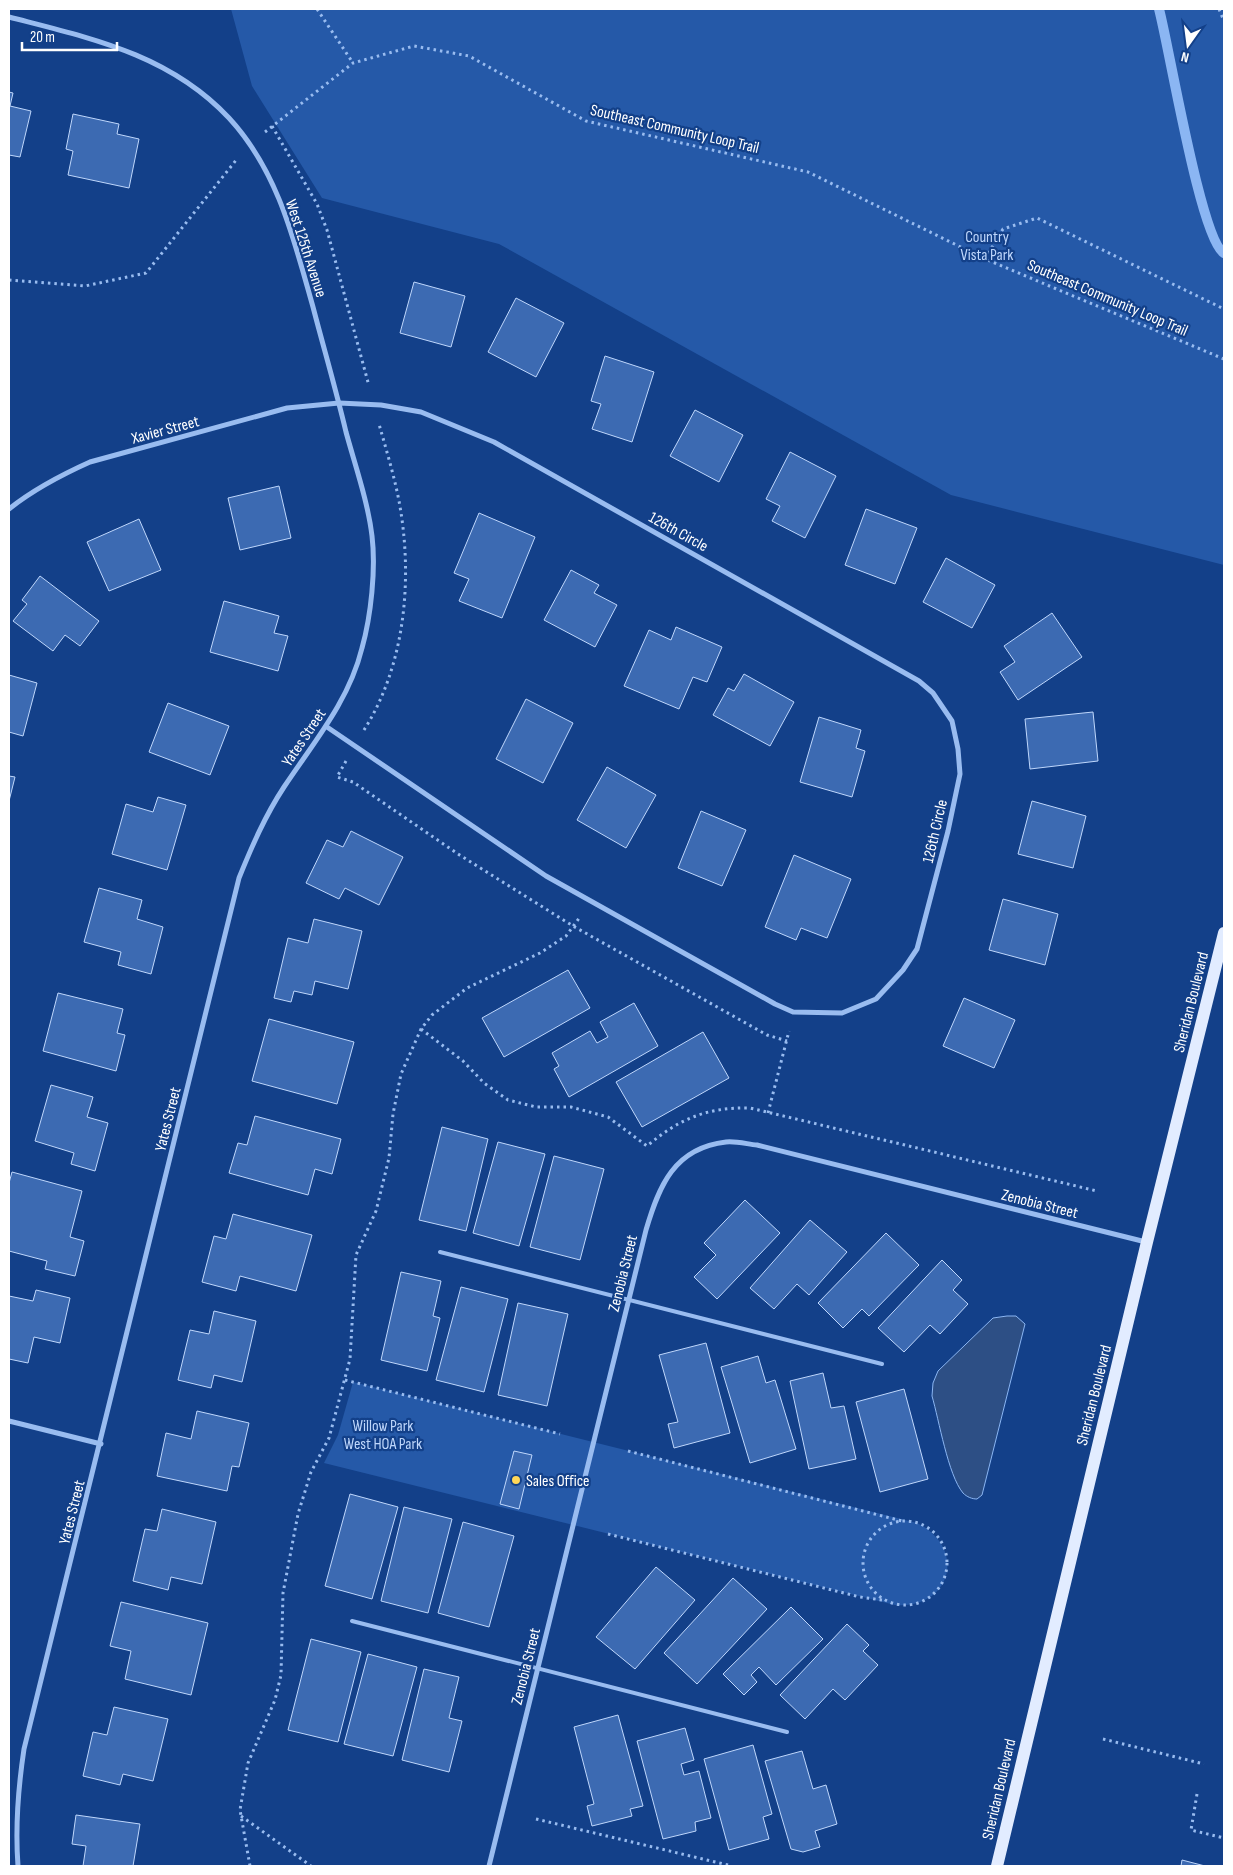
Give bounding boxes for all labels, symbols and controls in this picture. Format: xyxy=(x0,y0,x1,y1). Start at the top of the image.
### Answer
scale bar xyxy=(22,20,118,52)
north arrow xyxy=(1163,20,1213,70)
text: 20 m xyxy=(30,28,55,47)
text: N xyxy=(1179,48,1191,66)
street label: Southeast Community Loop Trail xyxy=(588,101,761,158)
street label: West 125th Avenue xyxy=(281,197,330,300)
park label: Country Vista Park xyxy=(961,228,1013,265)
street label: Southeast Community Loop Trail xyxy=(1024,256,1191,341)
street label: Xavier Street xyxy=(129,412,201,449)
street label: 126th Circle xyxy=(645,508,711,556)
street label: Yates Street xyxy=(278,705,330,770)
street label: 126th Circle xyxy=(919,798,952,865)
street label: Sheridan Boulevard xyxy=(1170,950,1213,1055)
street label: Yates Street xyxy=(151,1085,186,1153)
street label: Zenobia Street xyxy=(999,1186,1080,1223)
street label: Zenobia Street xyxy=(605,1233,642,1314)
street label: Sheridan Boulevard xyxy=(1073,1343,1116,1448)
park label: Willow Park West HOA Park xyxy=(344,1417,422,1454)
place label: Sales Office xyxy=(526,1472,590,1491)
marker: Sales Office xyxy=(510,1474,522,1486)
street label: Yates Street xyxy=(55,1478,90,1546)
street label: Zenobia Street xyxy=(508,1626,545,1707)
street label: Sheridan Boulevard xyxy=(979,1737,1020,1842)

